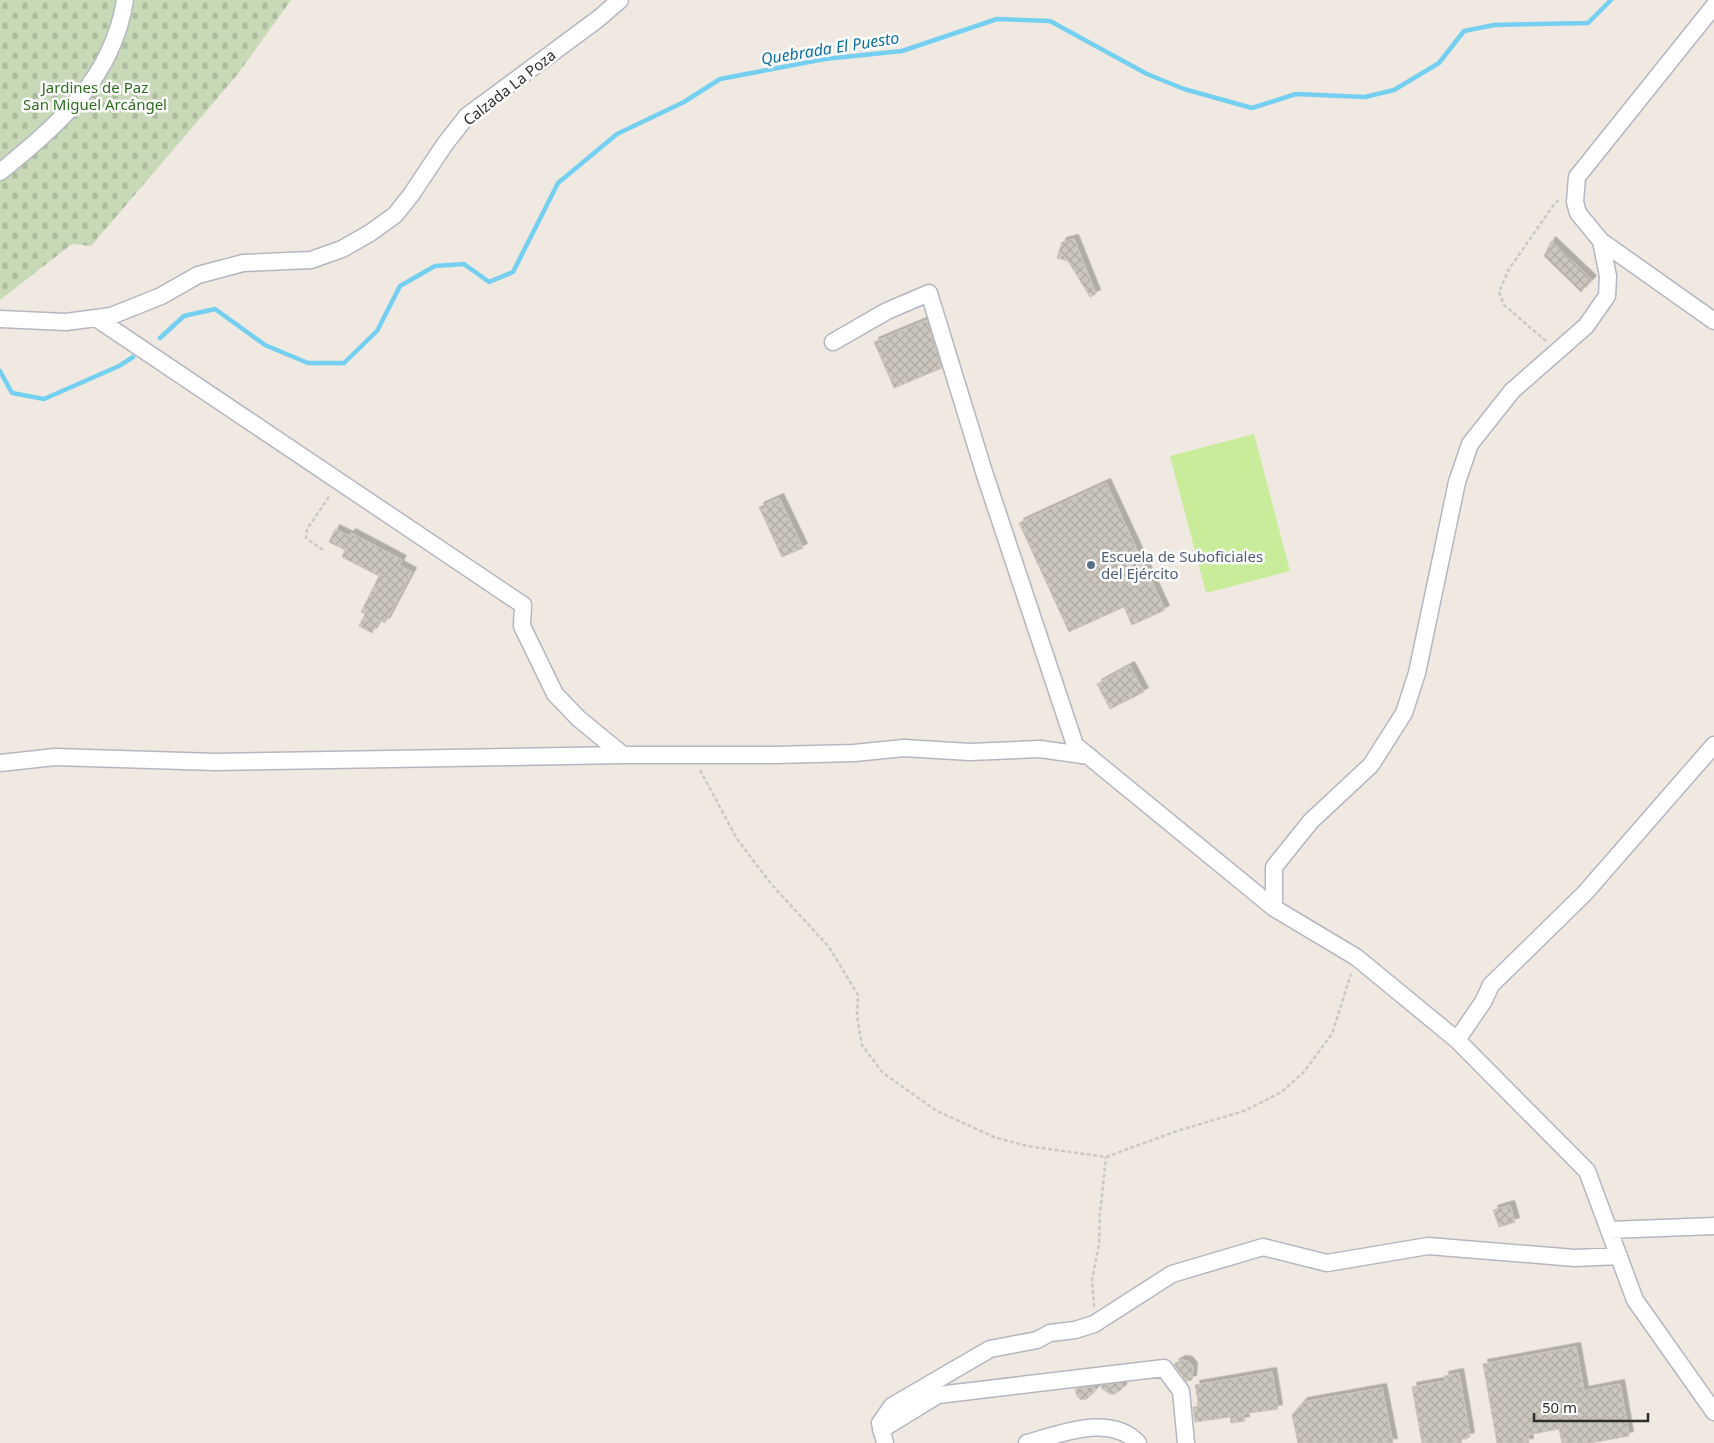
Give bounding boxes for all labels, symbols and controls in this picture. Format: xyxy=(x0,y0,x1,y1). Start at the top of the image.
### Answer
water label: Quebrada El Puesto xyxy=(759,26,901,70)
street label: Calzada La Poza xyxy=(459,45,559,129)
park label: Jardines de Paz San Miguel Arcángel xyxy=(23,77,167,114)
place label: Escuela de Suboficiales del Ejército xyxy=(1101,546,1263,583)
marker: Escuela de Suboficiales del Ejército xyxy=(1085,559,1097,571)
scale bar xyxy=(1534,1390,1648,1422)
text: 50 m xyxy=(1542,1397,1577,1417)

